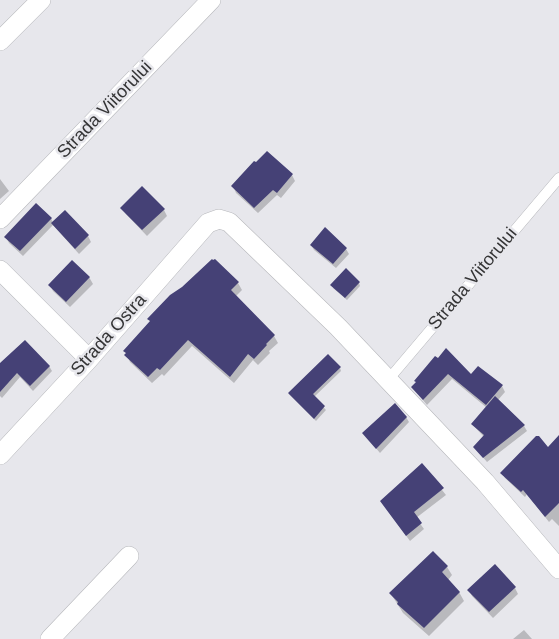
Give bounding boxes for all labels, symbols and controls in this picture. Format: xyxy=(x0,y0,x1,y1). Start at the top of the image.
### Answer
street label: Strada Viitorului xyxy=(53,57,157,163)
street label: Strada Viitorului xyxy=(424,224,522,334)
street label: Strada Ostra xyxy=(67,290,151,380)

